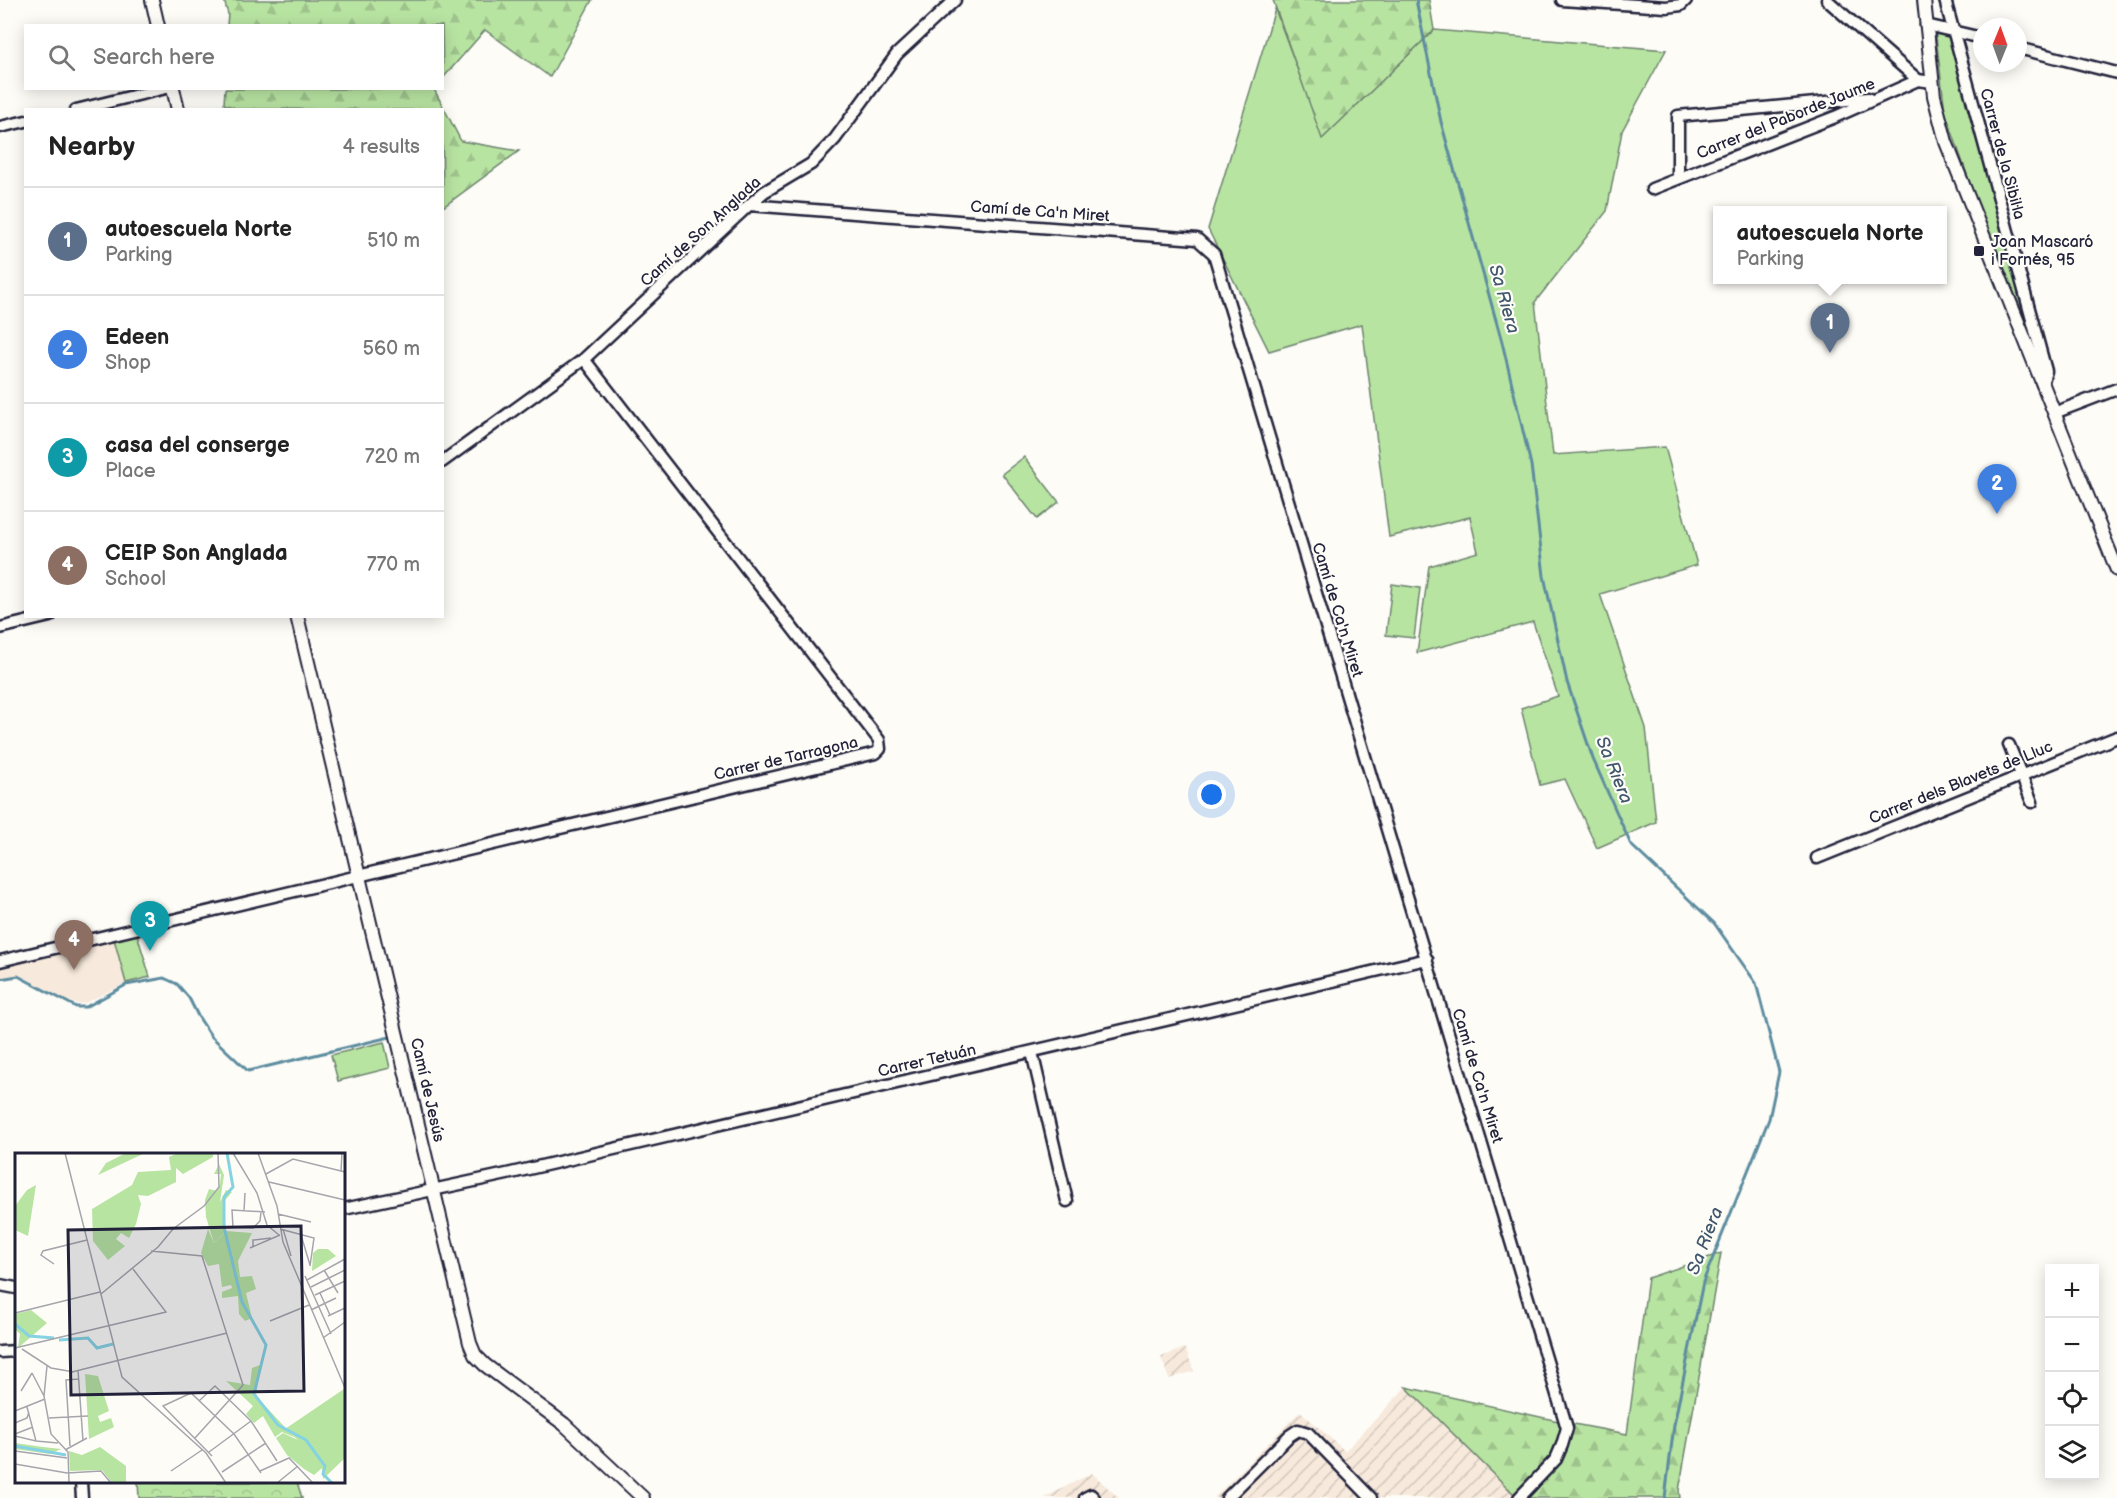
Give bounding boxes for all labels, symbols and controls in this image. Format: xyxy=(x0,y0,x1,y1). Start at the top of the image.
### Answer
north arrow xyxy=(1973,18,2027,72)
search box xyxy=(24,24,444,90)
icon: search xyxy=(45,41,78,74)
text: Search here xyxy=(93,44,215,71)
street label: Carrer del Paborde Jaume xyxy=(1694,74,1878,164)
street label: Carrer de la Sibil·la xyxy=(1975,86,2029,222)
text: Nearby xyxy=(48,132,135,163)
text: 4 results xyxy=(342,135,420,159)
street label: Camí de Son Anglada xyxy=(637,173,765,291)
street label: Camí de Ca'n Miret xyxy=(970,198,1110,226)
popup xyxy=(1713,206,1947,284)
text: autoescuela Norte xyxy=(105,216,292,243)
text: autoescuela Norte xyxy=(1737,220,1923,247)
text: 1 xyxy=(63,229,72,253)
text: 510 m xyxy=(367,229,420,253)
place label: Joan Mascaró i Fornés, 95 xyxy=(1991,233,2093,270)
text: Parking xyxy=(105,243,173,267)
marker: Joan Mascaró i Fornés, 95 xyxy=(1972,244,1986,258)
text: Parking xyxy=(1737,247,1804,271)
water label: Sa Riera xyxy=(1484,262,1524,336)
pin: 1 xyxy=(1810,304,1850,353)
text: Edeen xyxy=(105,324,169,351)
text: 2 xyxy=(62,337,73,361)
text: 560 m xyxy=(363,337,420,361)
text: Shop xyxy=(105,351,151,375)
text: casa del conserge xyxy=(105,432,290,459)
text: 3 xyxy=(62,445,73,469)
text: 720 m xyxy=(365,445,420,469)
text: Place xyxy=(105,459,156,483)
pin: 2 xyxy=(1978,464,2016,514)
text: CEIP Son Anglada xyxy=(105,540,288,567)
street label: Camí de Ca'n Miret xyxy=(1308,541,1367,680)
text: 4 xyxy=(62,553,73,577)
text: 770 m xyxy=(367,553,420,577)
text: School xyxy=(105,567,166,591)
street label: Carrer de Tarragona xyxy=(712,733,860,785)
water label: Sa Riera xyxy=(1591,733,1637,807)
street label: Carrer dels Blavets de Lluc xyxy=(1866,737,2056,829)
your location xyxy=(1197,780,1226,809)
pin: 3 xyxy=(130,902,170,951)
pin: 4 xyxy=(54,920,94,970)
street label: Camí de Ca'n Miret xyxy=(1448,1007,1507,1146)
street label: Camí de Jesús xyxy=(406,1036,448,1144)
street label: Carrer Tetuán xyxy=(876,1040,978,1082)
inset map xyxy=(15,1153,345,1483)
water label: Sa Riera xyxy=(1683,1204,1727,1278)
map controls xyxy=(2045,1264,2099,1480)
button: + xyxy=(2045,1264,2099,1318)
button: − xyxy=(2045,1318,2099,1372)
button: locate xyxy=(2045,1372,2099,1426)
button: layers xyxy=(2045,1426,2099,1480)

